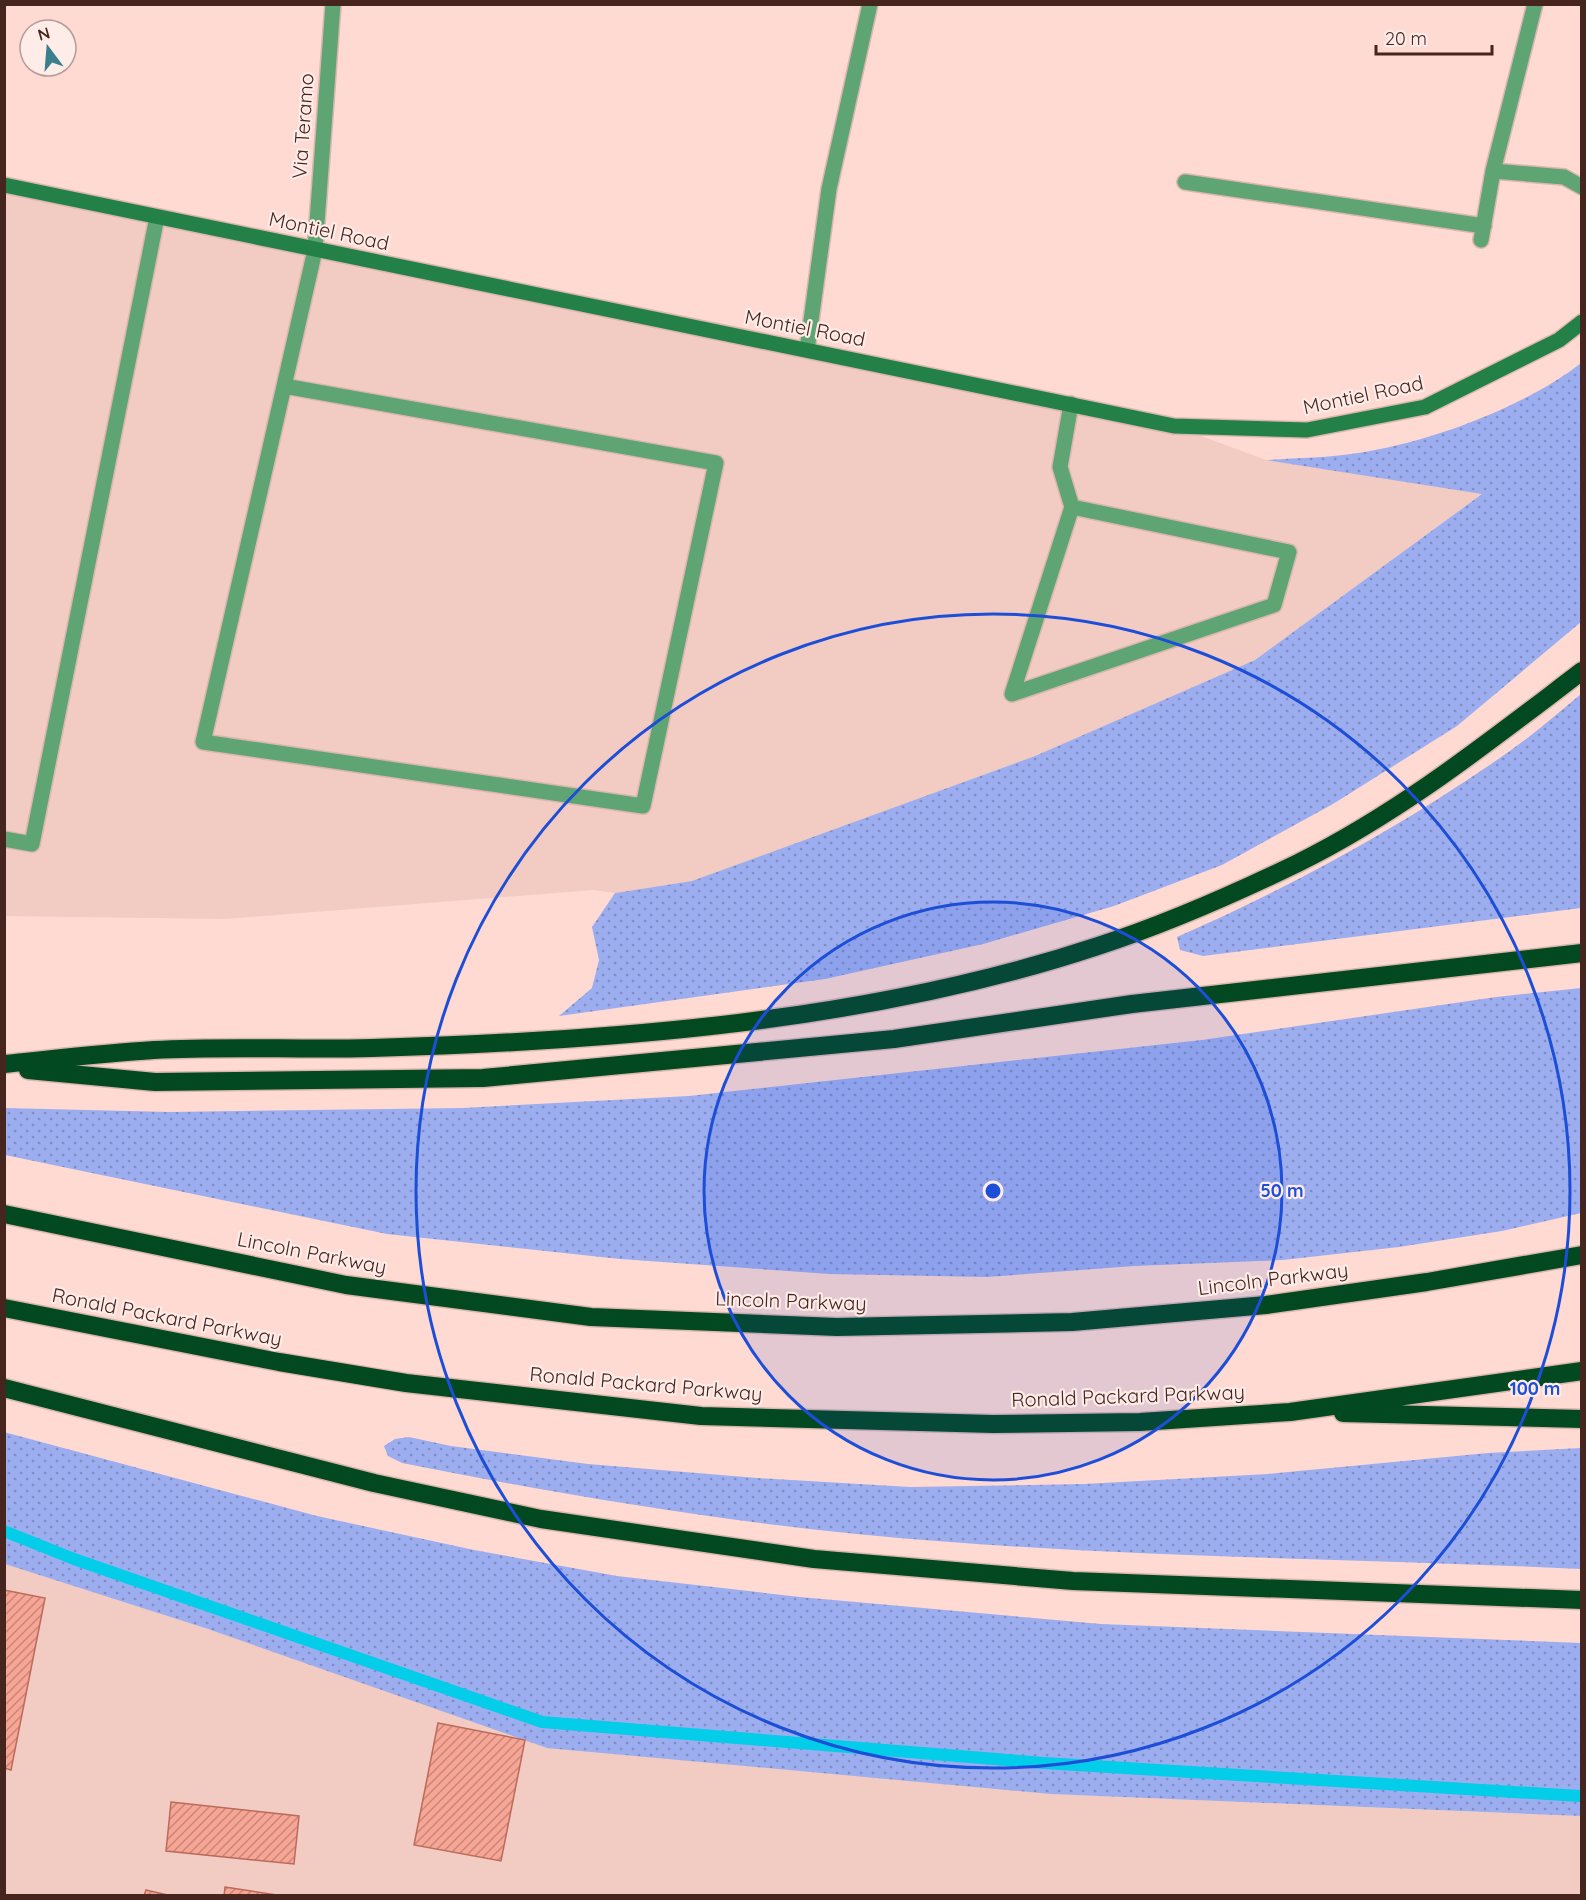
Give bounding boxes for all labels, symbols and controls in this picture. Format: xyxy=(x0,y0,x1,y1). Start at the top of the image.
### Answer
north arrow xyxy=(18,18,78,78)
scale bar xyxy=(1376,18,1492,56)
text: N xyxy=(35,22,52,45)
text: 20 m xyxy=(1385,27,1427,50)
street label: Via Teramo xyxy=(286,72,319,180)
street label: Montiel Road xyxy=(267,206,391,255)
street label: Montiel Road xyxy=(743,304,867,351)
street label: Montiel Road xyxy=(1301,370,1425,419)
text: 50 m xyxy=(1260,1179,1304,1202)
centre of rings xyxy=(983,1181,1003,1201)
street label: Lincoln Parkway xyxy=(235,1226,389,1279)
street label: Lincoln Parkway xyxy=(1196,1257,1350,1300)
street label: Ronald Packard Parkway xyxy=(50,1282,284,1351)
street label: Lincoln Parkway xyxy=(715,1285,867,1316)
street label: Ronald Packard Parkway xyxy=(528,1361,764,1406)
text: 100 m xyxy=(1510,1377,1560,1400)
street label: Ronald Packard Parkway xyxy=(1011,1379,1245,1412)

